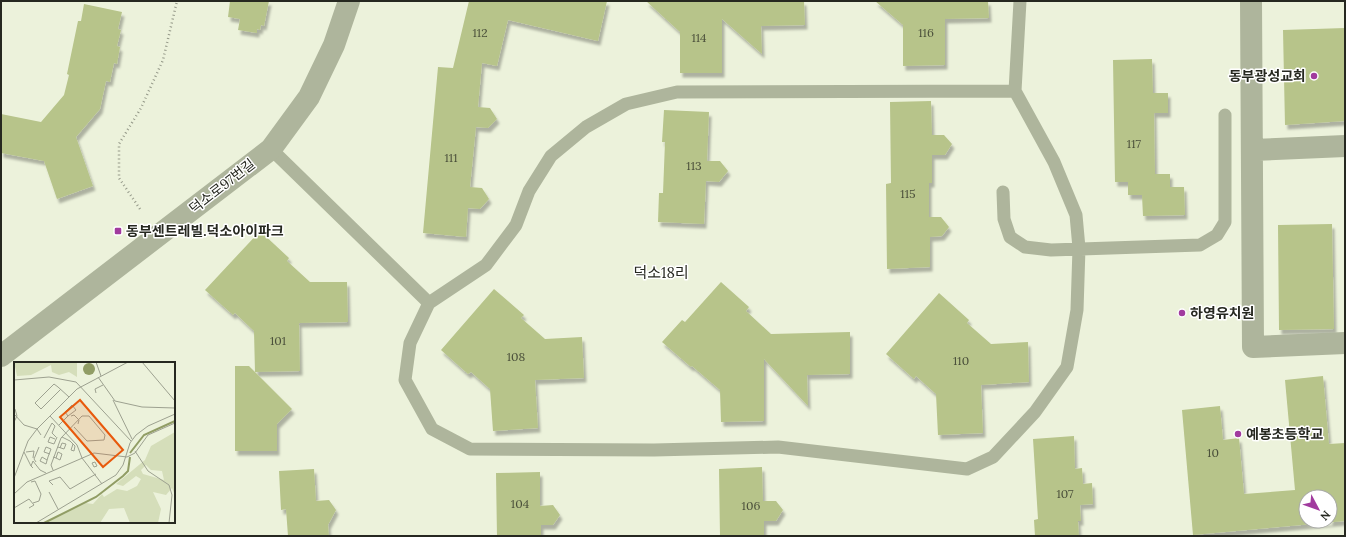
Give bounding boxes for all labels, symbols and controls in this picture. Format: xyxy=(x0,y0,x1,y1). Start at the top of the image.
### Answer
house number: 112 xyxy=(472,25,488,40)
house number: 116 xyxy=(918,25,934,40)
house number: 114 xyxy=(691,30,707,45)
place label: 동부광성교회 xyxy=(1229,67,1306,85)
marker: 동부광성교회 xyxy=(1309,71,1319,81)
house number: 117 xyxy=(1127,136,1142,151)
house number: 111 xyxy=(444,150,458,165)
street label: 덕소로97번길 xyxy=(185,155,259,217)
house number: 113 xyxy=(686,158,702,173)
house number: 115 xyxy=(900,186,916,201)
place label: 동부센트레빌.덕소아이파크 xyxy=(126,222,284,240)
marker: 동부센트레빌.덕소아이파크 xyxy=(113,226,123,236)
district label: 덕소18리 xyxy=(633,263,689,282)
place label: 하영유치원 xyxy=(1190,304,1254,322)
marker: 하영유치원 xyxy=(1177,308,1187,318)
house number: 101 xyxy=(270,333,286,348)
house number: 108 xyxy=(507,349,526,364)
house number: 110 xyxy=(953,353,969,368)
inset map xyxy=(14,362,175,523)
place label: 예봉초등학교 xyxy=(1246,425,1323,443)
marker: 예봉초등학교 xyxy=(1233,429,1243,439)
house number: 10 xyxy=(1207,445,1219,460)
house number: 107 xyxy=(1056,486,1074,501)
north arrow xyxy=(1298,489,1338,529)
house number: 104 xyxy=(511,496,530,511)
house number: 106 xyxy=(742,498,760,513)
text: N xyxy=(1317,508,1334,524)

